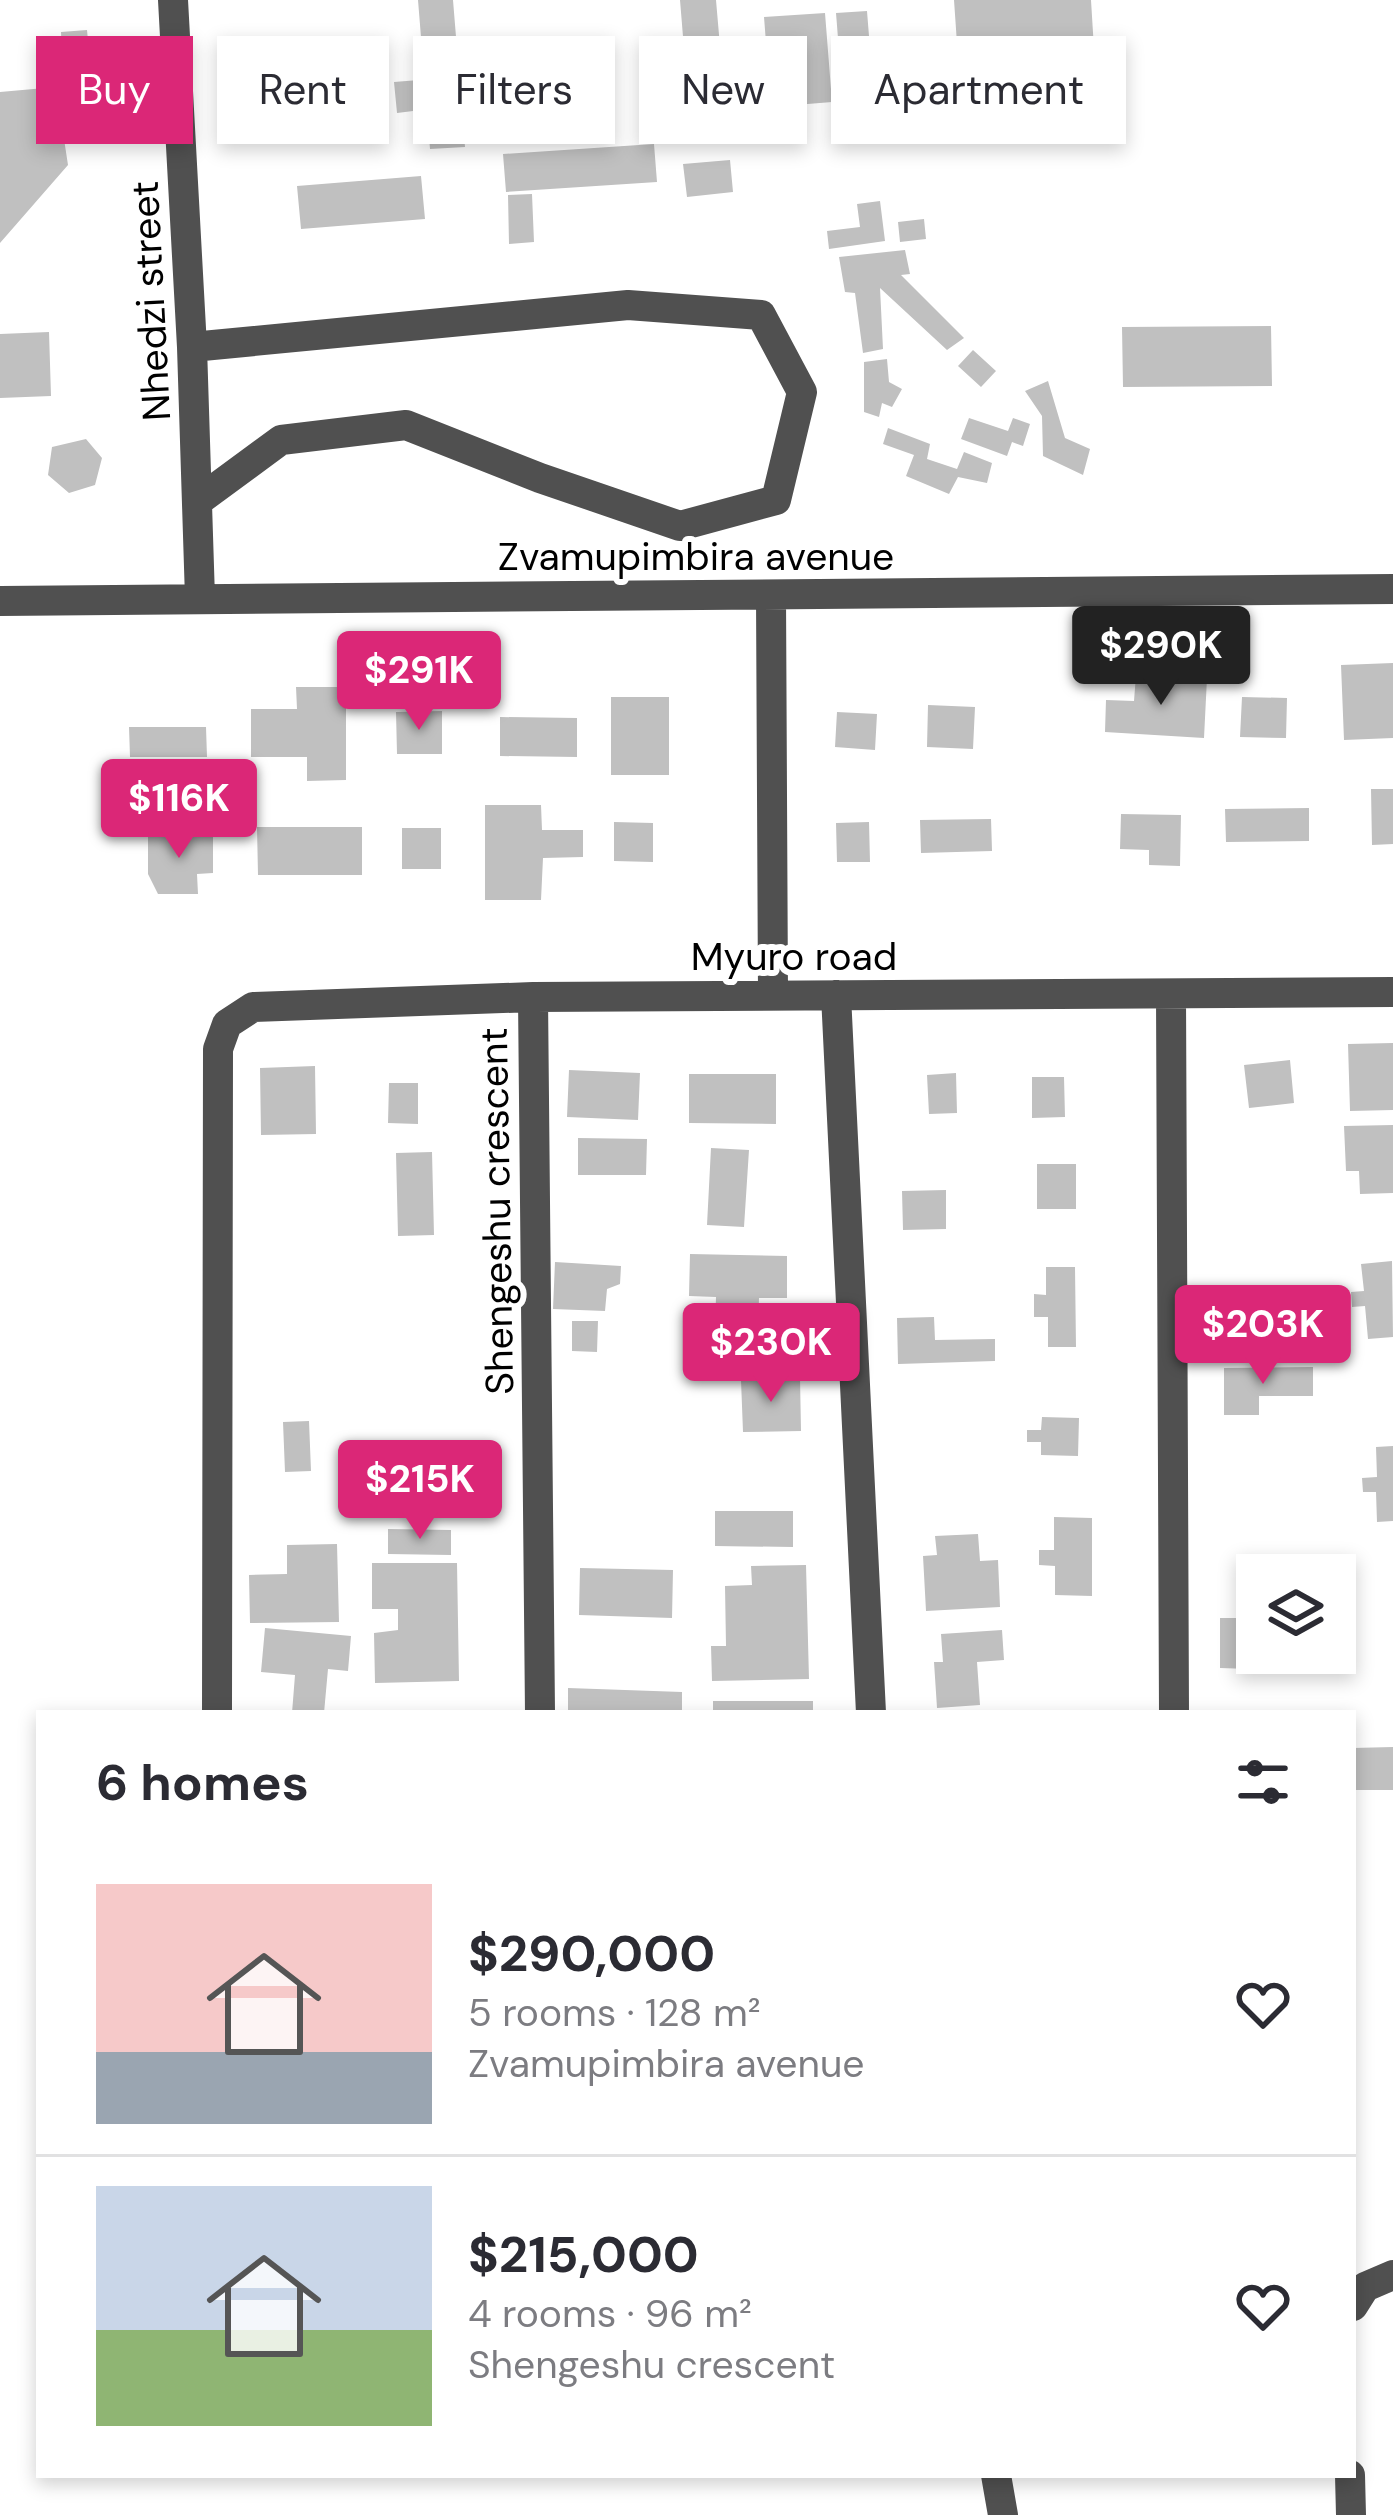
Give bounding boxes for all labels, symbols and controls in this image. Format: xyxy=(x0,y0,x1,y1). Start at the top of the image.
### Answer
chip: Buy xyxy=(36,36,193,144)
chip: Rent xyxy=(217,36,389,144)
chip: Filters xyxy=(413,36,615,144)
chip: New xyxy=(639,36,807,144)
chip: Apartment xyxy=(831,36,1126,144)
street label: Nhedzi street xyxy=(119,180,182,422)
street label: Zvamupimbira avenue xyxy=(498,531,894,582)
pin: $290K xyxy=(1077,606,1245,708)
text: $290K xyxy=(1099,619,1223,670)
pin: $291K xyxy=(335,631,503,733)
text: $291K xyxy=(364,644,474,695)
pin: $116K xyxy=(95,759,263,861)
text: $116K xyxy=(128,772,230,823)
street label: Myuro road xyxy=(691,931,897,982)
street label: Shengeshu crescent xyxy=(468,1027,525,1395)
pin: $203K xyxy=(1179,1285,1347,1387)
text: $203K xyxy=(1202,1298,1324,1349)
pin: $230K xyxy=(687,1303,855,1405)
text: $230K xyxy=(710,1316,832,1367)
pin: $215K xyxy=(336,1440,504,1542)
text: $215K xyxy=(365,1453,475,1504)
map controls xyxy=(1236,1554,1356,1674)
button: layers xyxy=(1236,1554,1356,1674)
text: 6 homes xyxy=(96,1749,309,1816)
icon: filters xyxy=(1230,1749,1296,1815)
text: $290,000 xyxy=(468,1920,715,1987)
icon: home xyxy=(192,1932,336,2076)
icon: heart xyxy=(1230,1971,1296,2037)
text: 5 rooms · 128 m² xyxy=(468,1987,761,2038)
text: Zvamupimbira avenue xyxy=(468,2038,864,2089)
text: $215,000 xyxy=(468,2221,699,2288)
icon: home xyxy=(192,2234,336,2378)
icon: heart xyxy=(1230,2273,1296,2339)
text: 4 rooms · 96 m² xyxy=(468,2288,752,2339)
text: Shengeshu crescent xyxy=(468,2339,835,2390)

